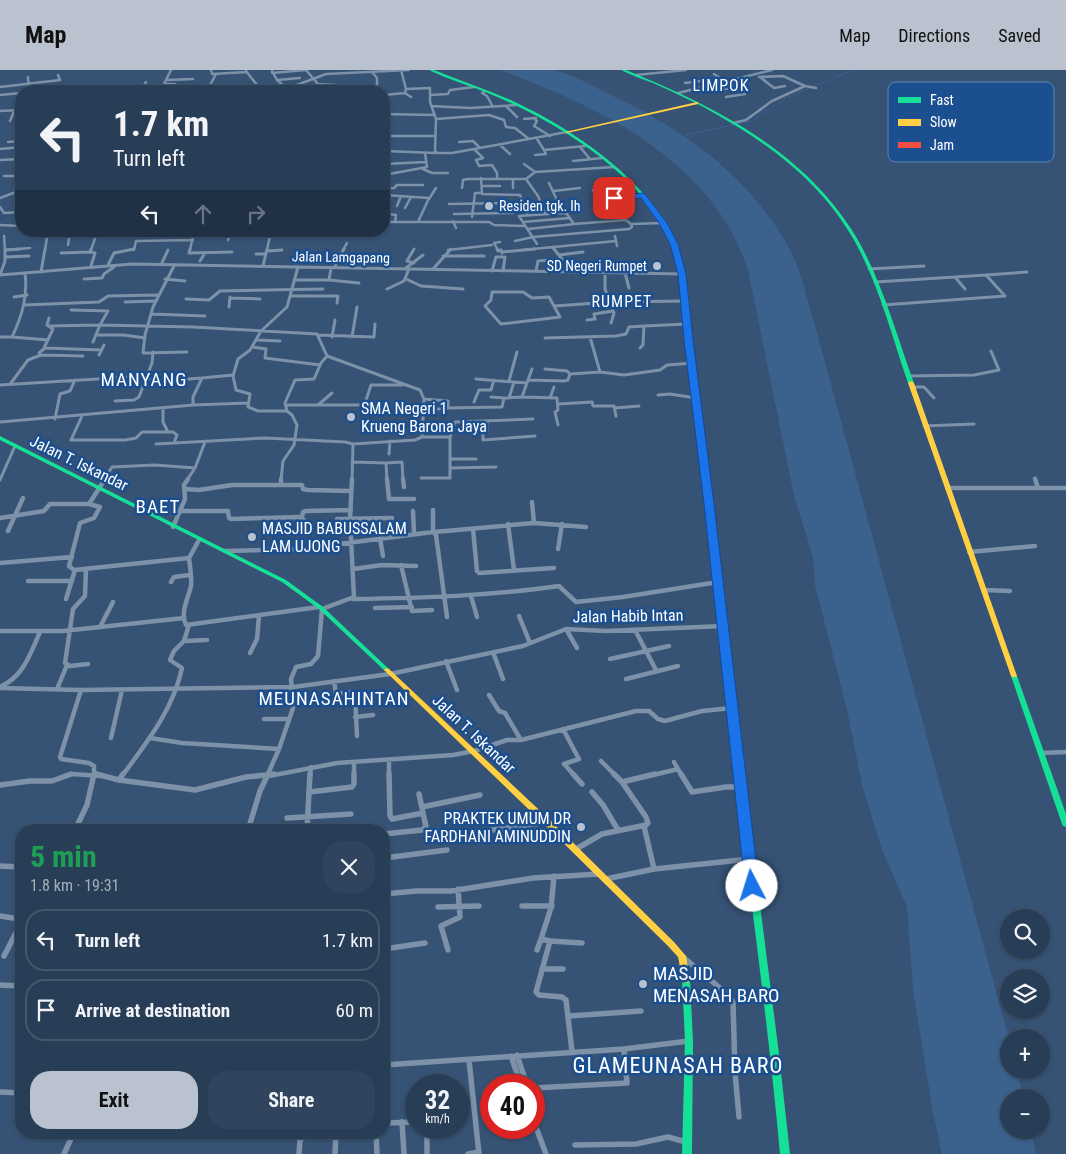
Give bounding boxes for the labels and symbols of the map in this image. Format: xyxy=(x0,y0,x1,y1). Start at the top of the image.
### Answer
district label: LIMPOK xyxy=(693,76,749,95)
legend xyxy=(888,82,1054,162)
text: Fast xyxy=(930,92,954,108)
text: Slow xyxy=(930,114,957,130)
text: Jam xyxy=(930,137,954,153)
pin xyxy=(593,177,635,219)
place label: Residen tgk. Ih xyxy=(499,198,581,214)
marker: Residen tgk. Ih xyxy=(483,200,495,212)
street label: Jalan Lamgapang xyxy=(292,248,390,266)
place label: SD Negeri Rumpet xyxy=(547,258,647,274)
marker: SD Negeri Rumpet xyxy=(651,260,663,272)
district label: RUMPET xyxy=(592,292,652,311)
district label: MANYANG xyxy=(100,368,188,391)
place label: SMA Negeri 1 Krueng Barona Jaya xyxy=(361,399,487,436)
marker: SMA Negeri 1 Krueng Barona Jaya xyxy=(345,411,357,423)
street label: Jalan T. Iskandar xyxy=(27,431,131,495)
district label: BAET xyxy=(136,495,180,518)
place label: MASJID BABUSSALAM LAM UJONG xyxy=(262,519,407,556)
marker: MASJID BABUSSALAM LAM UJONG xyxy=(246,531,258,543)
street label: Jalan Habib Intan xyxy=(572,606,684,626)
district label: MEUNASAHINTAN xyxy=(258,687,410,710)
street label: Jalan T. Iskandar xyxy=(428,691,520,777)
place label: PRAKTEK UMUM DR FARDHANI AMINUDDIN xyxy=(425,809,572,846)
marker: PRAKTEK UMUM DR FARDHANI AMINUDDIN xyxy=(575,821,587,833)
position arrow xyxy=(725,859,777,911)
place label: MASJID MENASAH BARO xyxy=(653,962,779,1007)
marker: MASJID MENASAH BARO xyxy=(637,978,649,990)
district label: GLAMEUNASAH BARO xyxy=(572,1053,784,1078)
speed limit sign: 40 xyxy=(480,1074,545,1139)

